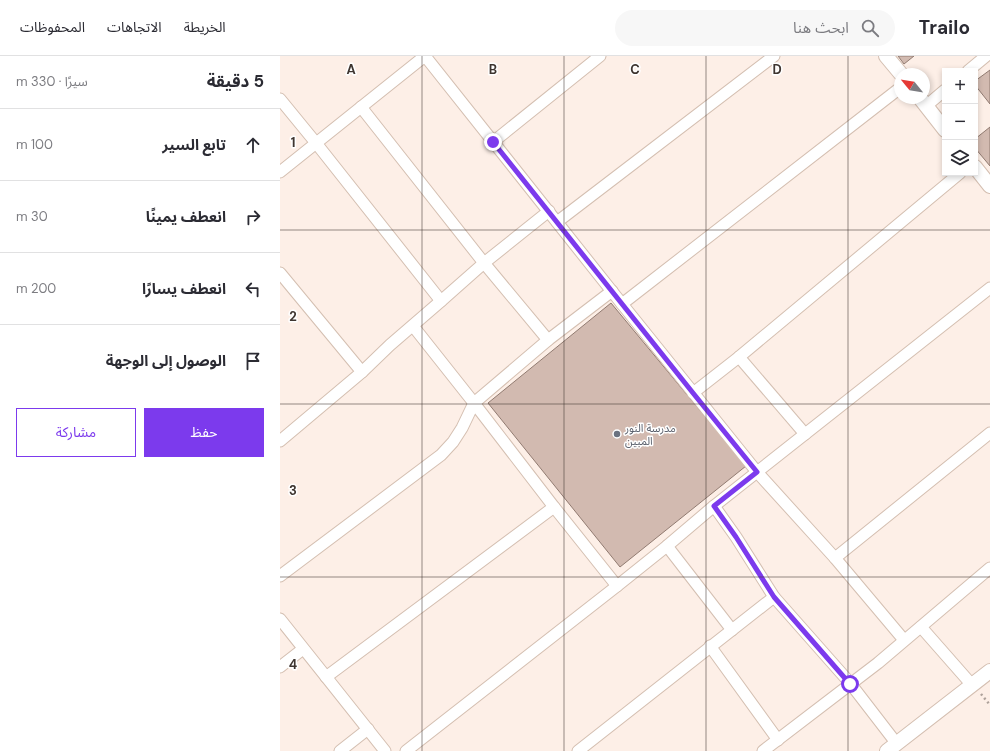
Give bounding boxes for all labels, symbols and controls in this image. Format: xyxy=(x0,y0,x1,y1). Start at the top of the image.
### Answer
search box xyxy=(615,10,895,46)
text: Trailo xyxy=(919,15,970,40)
icon: search xyxy=(859,17,881,39)
text: المحفوظات xyxy=(20,18,85,36)
text: الاتجاهات xyxy=(107,18,162,36)
text: الخريطة xyxy=(184,18,226,36)
text: ابحث هنا xyxy=(793,18,849,38)
text: A xyxy=(346,61,356,78)
text: B xyxy=(489,61,497,78)
text: C xyxy=(630,61,640,78)
text: D xyxy=(772,61,782,78)
north arrow xyxy=(894,68,930,104)
map controls xyxy=(942,68,978,176)
button: + xyxy=(942,68,978,104)
text: 5 دقيقة xyxy=(207,70,264,92)
text: سيرًا · 330 m xyxy=(16,73,88,90)
button: − xyxy=(942,104,978,140)
route end xyxy=(484,133,502,151)
icon: ahead xyxy=(242,134,264,156)
text: 1 xyxy=(291,134,295,151)
text: تابع السير xyxy=(162,135,226,155)
text: 100 m xyxy=(16,136,53,153)
button: layers xyxy=(942,140,978,176)
icon: right xyxy=(242,206,264,228)
text: انعطف يمينًا xyxy=(146,207,226,227)
text: 30 m xyxy=(16,208,48,225)
icon: left xyxy=(242,278,264,300)
text: انعطف يسارًا xyxy=(142,279,226,299)
text: 200 m xyxy=(16,280,56,297)
text: 2 xyxy=(289,308,297,325)
icon: arrive xyxy=(242,350,264,372)
text: الوصول إلى الوجهة xyxy=(106,351,226,371)
button: مشاركة xyxy=(16,408,136,457)
button: حفظ xyxy=(144,408,264,457)
place label: مدرسة النور المبين xyxy=(624,421,676,448)
marker: مدرسة النور المبين xyxy=(612,429,622,439)
text: 3 xyxy=(289,482,297,499)
text: 4 xyxy=(289,656,297,673)
route start xyxy=(841,675,859,693)

